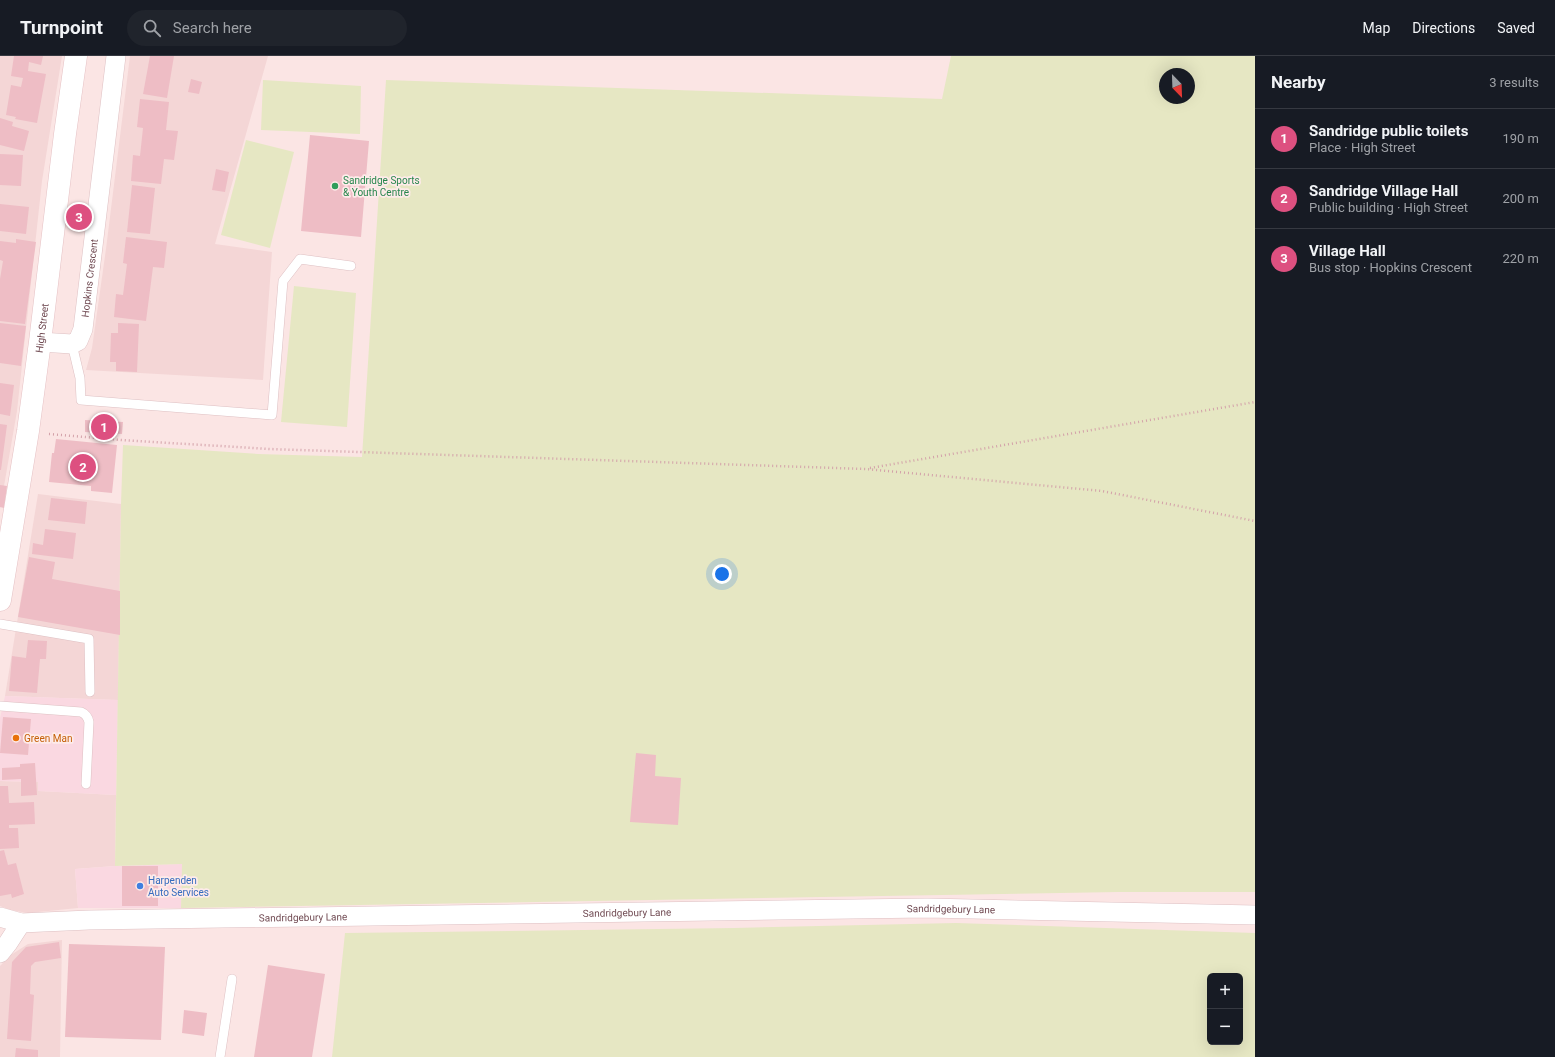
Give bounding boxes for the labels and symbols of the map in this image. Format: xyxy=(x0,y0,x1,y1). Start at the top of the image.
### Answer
north arrow xyxy=(1159,68,1195,104)
place label: Sandridge Sports & Youth Centre xyxy=(343,175,420,198)
marker: Sandridge Sports & Youth Centre xyxy=(330,181,340,191)
pin: 3 xyxy=(66,202,92,232)
street label: Hopkins Crescent xyxy=(79,238,99,318)
street label: High Street xyxy=(33,303,50,354)
pin: 1 xyxy=(91,412,117,442)
pin: 2 xyxy=(70,452,96,482)
your location xyxy=(712,564,732,584)
marker: Green Man xyxy=(11,733,21,743)
place label: Green Man xyxy=(24,733,72,744)
place label: Harpenden Auto Services xyxy=(148,875,209,898)
marker: Harpenden Auto Services xyxy=(135,881,145,891)
street label: Sandridgebury Lane xyxy=(907,902,995,915)
street label: Sandridgebury Lane xyxy=(583,906,671,918)
street label: Sandridgebury Lane xyxy=(259,911,347,923)

